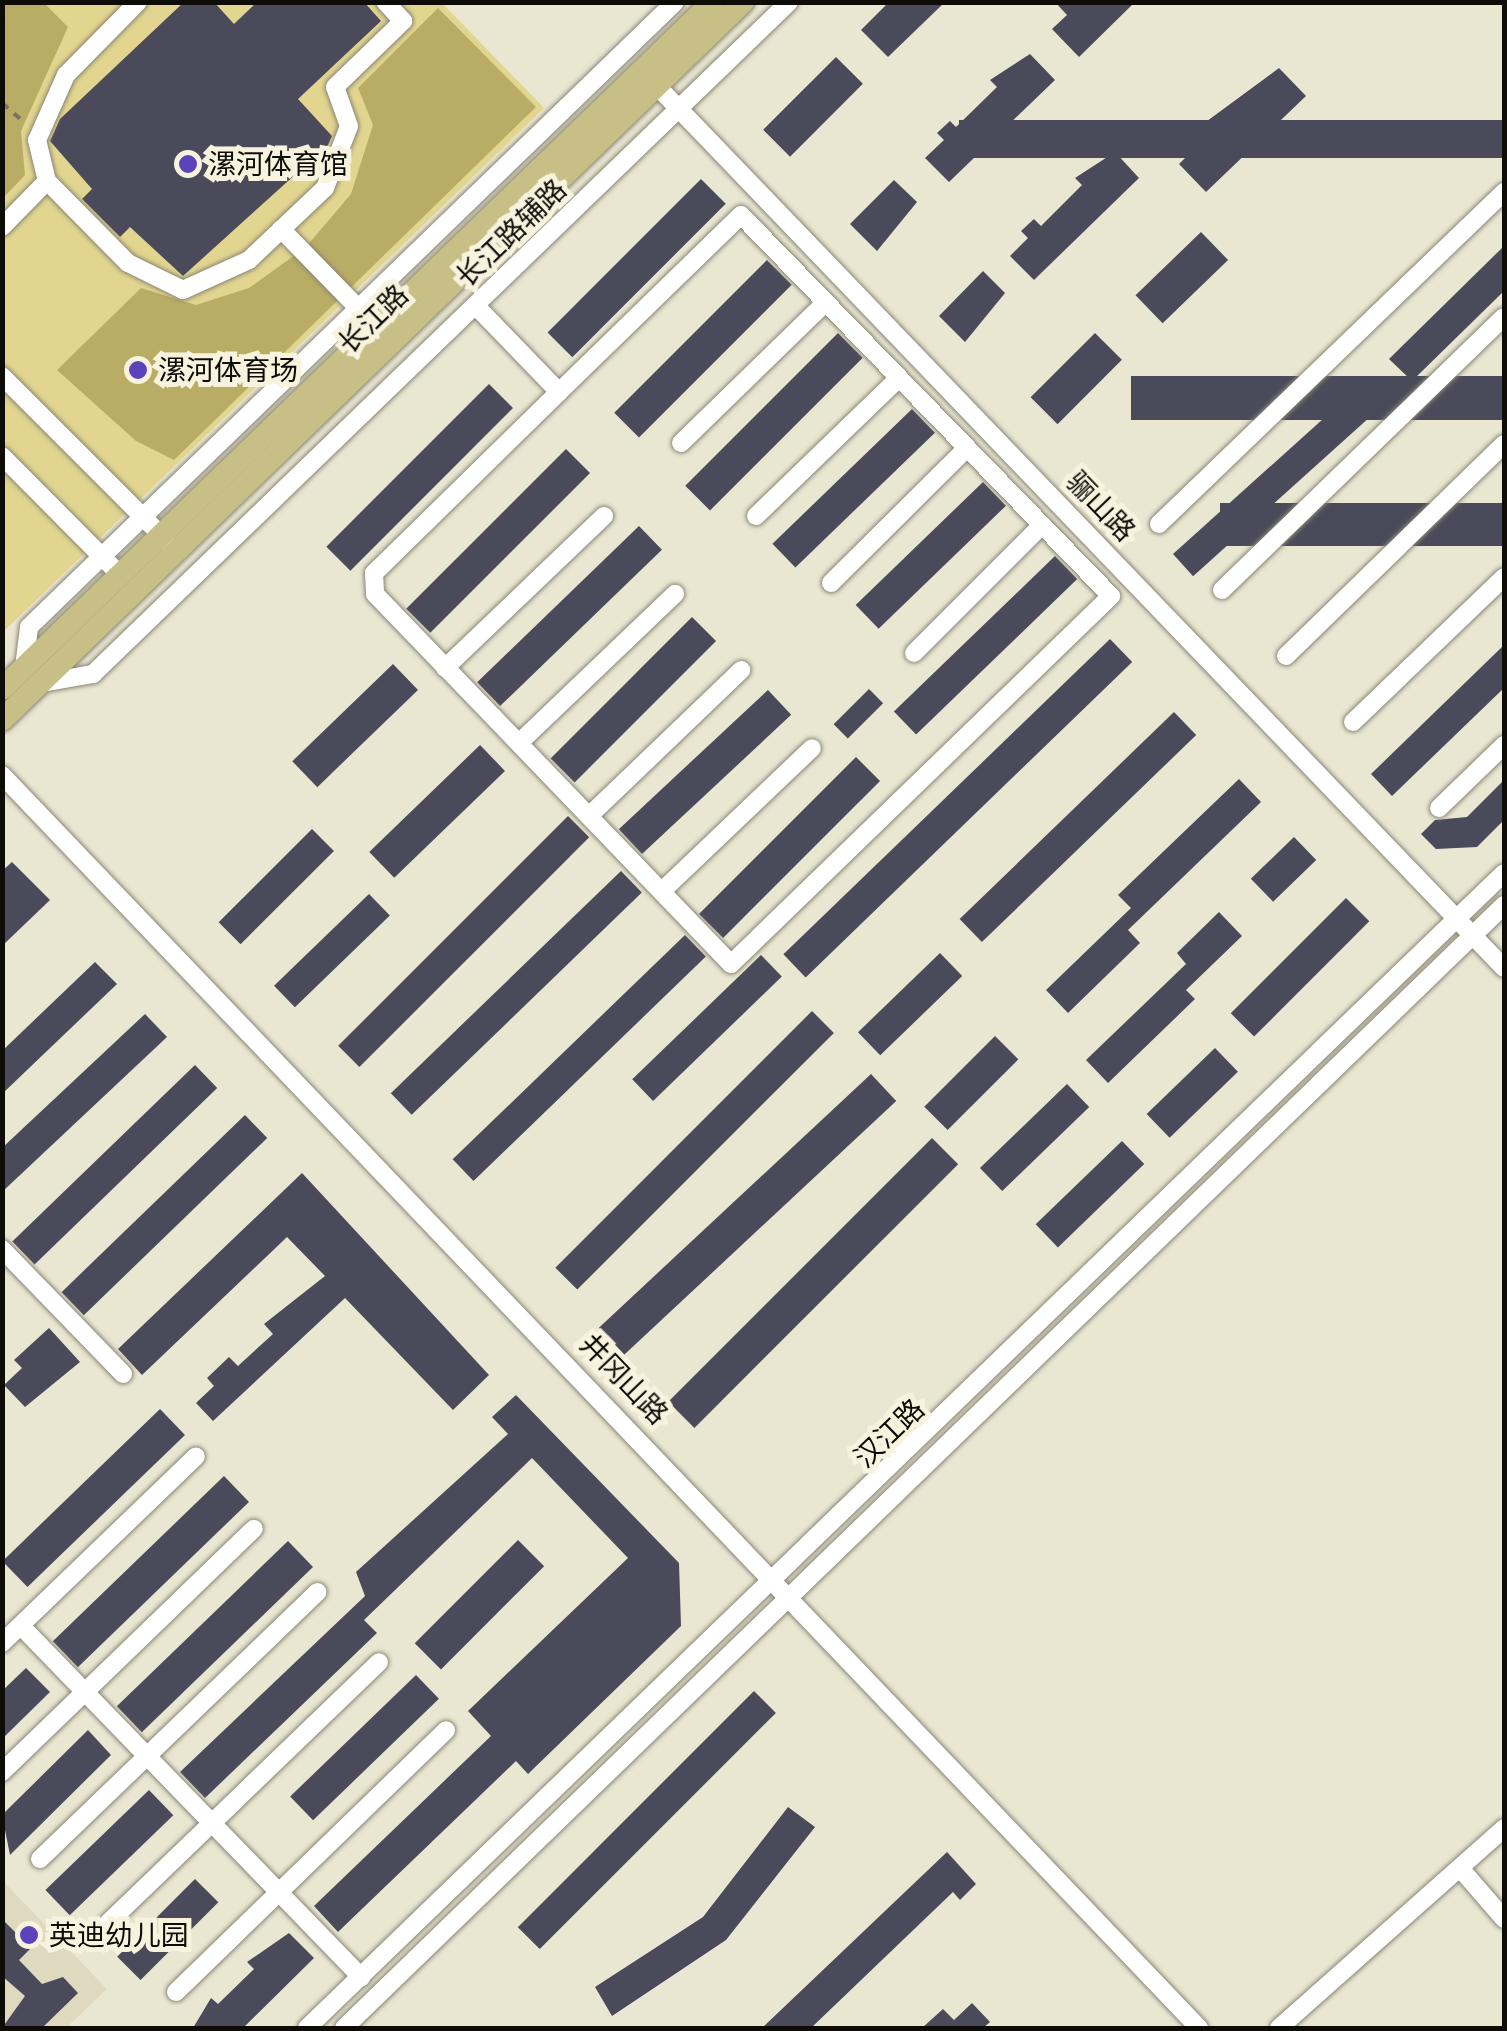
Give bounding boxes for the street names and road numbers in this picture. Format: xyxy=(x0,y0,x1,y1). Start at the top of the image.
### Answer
street label: 长江路辅路 xyxy=(449,172,573,294)
street label: 长江路 xyxy=(331,278,415,360)
street label: 骊山路 xyxy=(1060,464,1142,548)
street label: 井冈山路 xyxy=(573,1327,675,1431)
street label: 汉江路 xyxy=(847,1392,931,1474)

